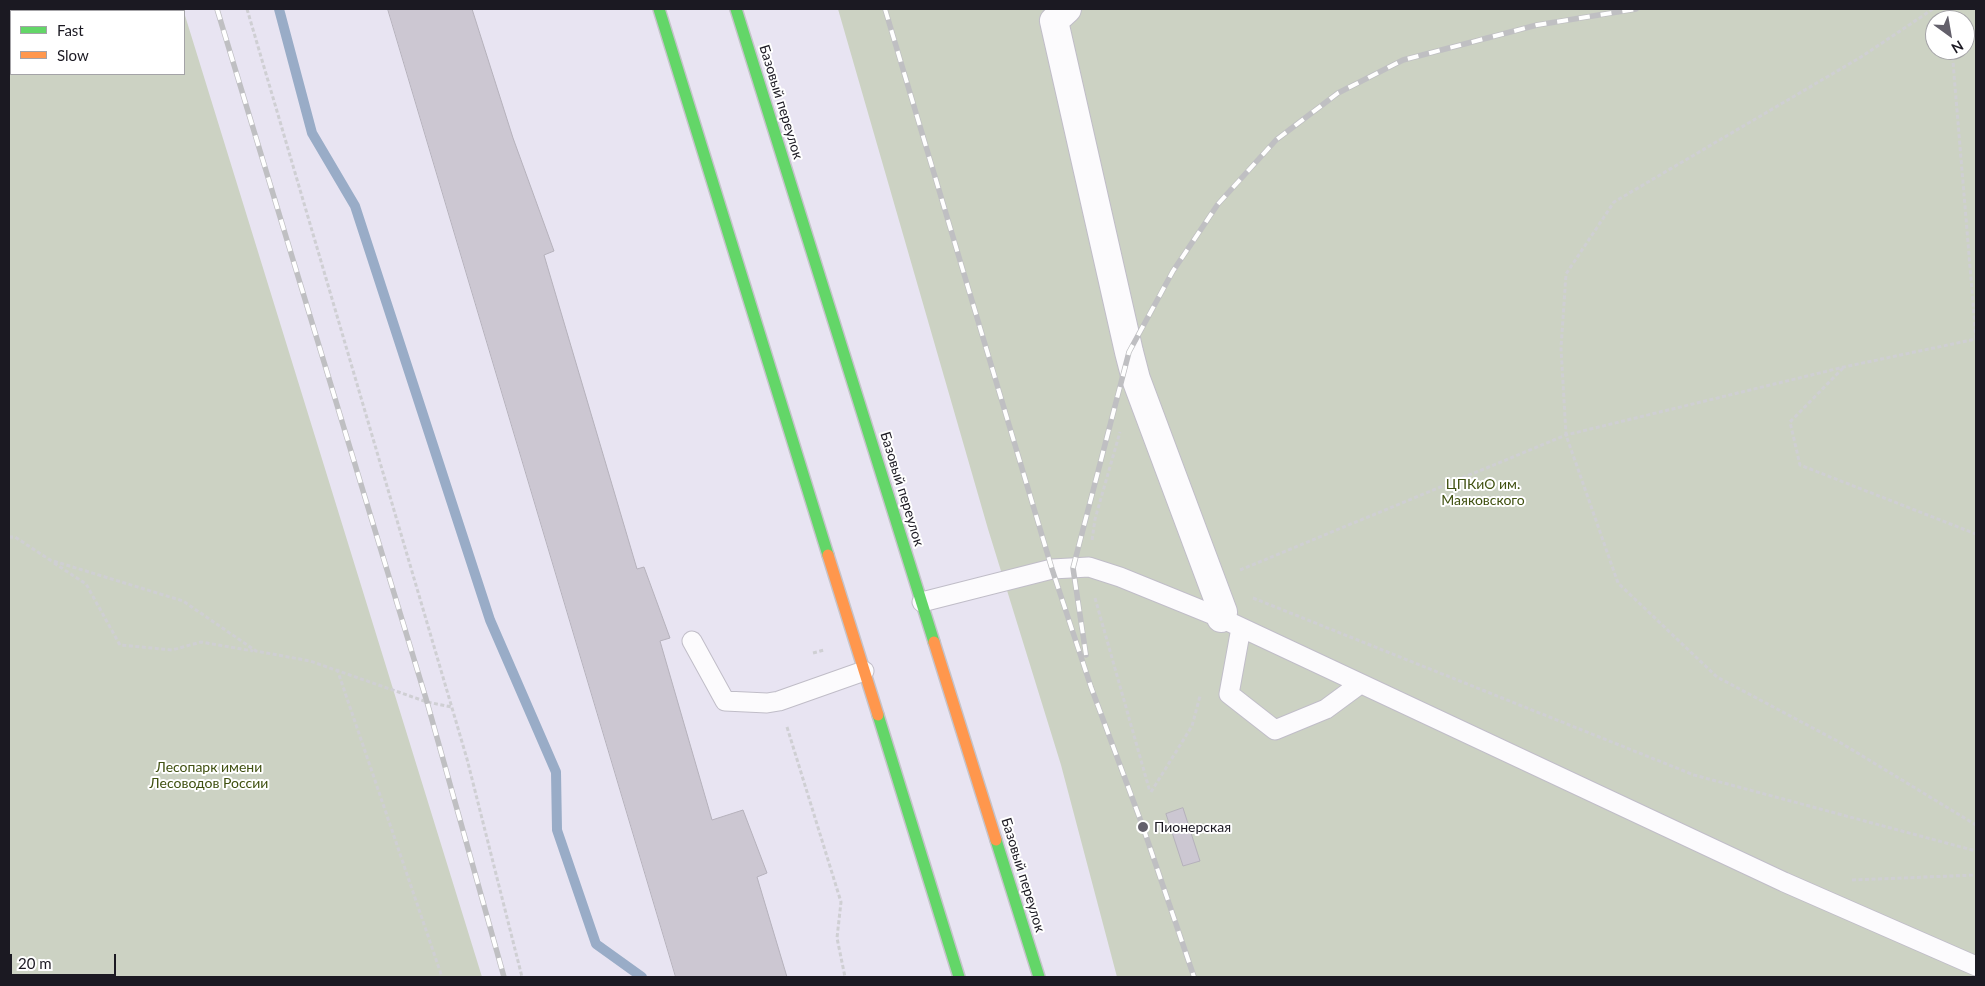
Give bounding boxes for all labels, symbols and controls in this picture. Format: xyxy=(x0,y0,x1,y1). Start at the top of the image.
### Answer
legend xyxy=(10,10,185,75)
north arrow xyxy=(1925,10,1975,60)
text: Fast xyxy=(57,21,84,39)
text: N xyxy=(1949,37,1967,57)
street label: Базовый переулок xyxy=(756,43,806,161)
text: Slow xyxy=(57,46,89,64)
street label: Базовый переулок xyxy=(877,430,927,548)
park label: ЦПКиО им. Маяковского xyxy=(1441,476,1525,508)
park label: Лесопарк имени Лесоводов России xyxy=(150,759,268,792)
street label: Базовый переулок xyxy=(998,816,1048,934)
place label: Пионерская xyxy=(1154,819,1231,835)
marker: Пионерская xyxy=(1136,820,1150,834)
scale bar xyxy=(12,944,119,976)
text: 20 m xyxy=(18,954,52,972)

